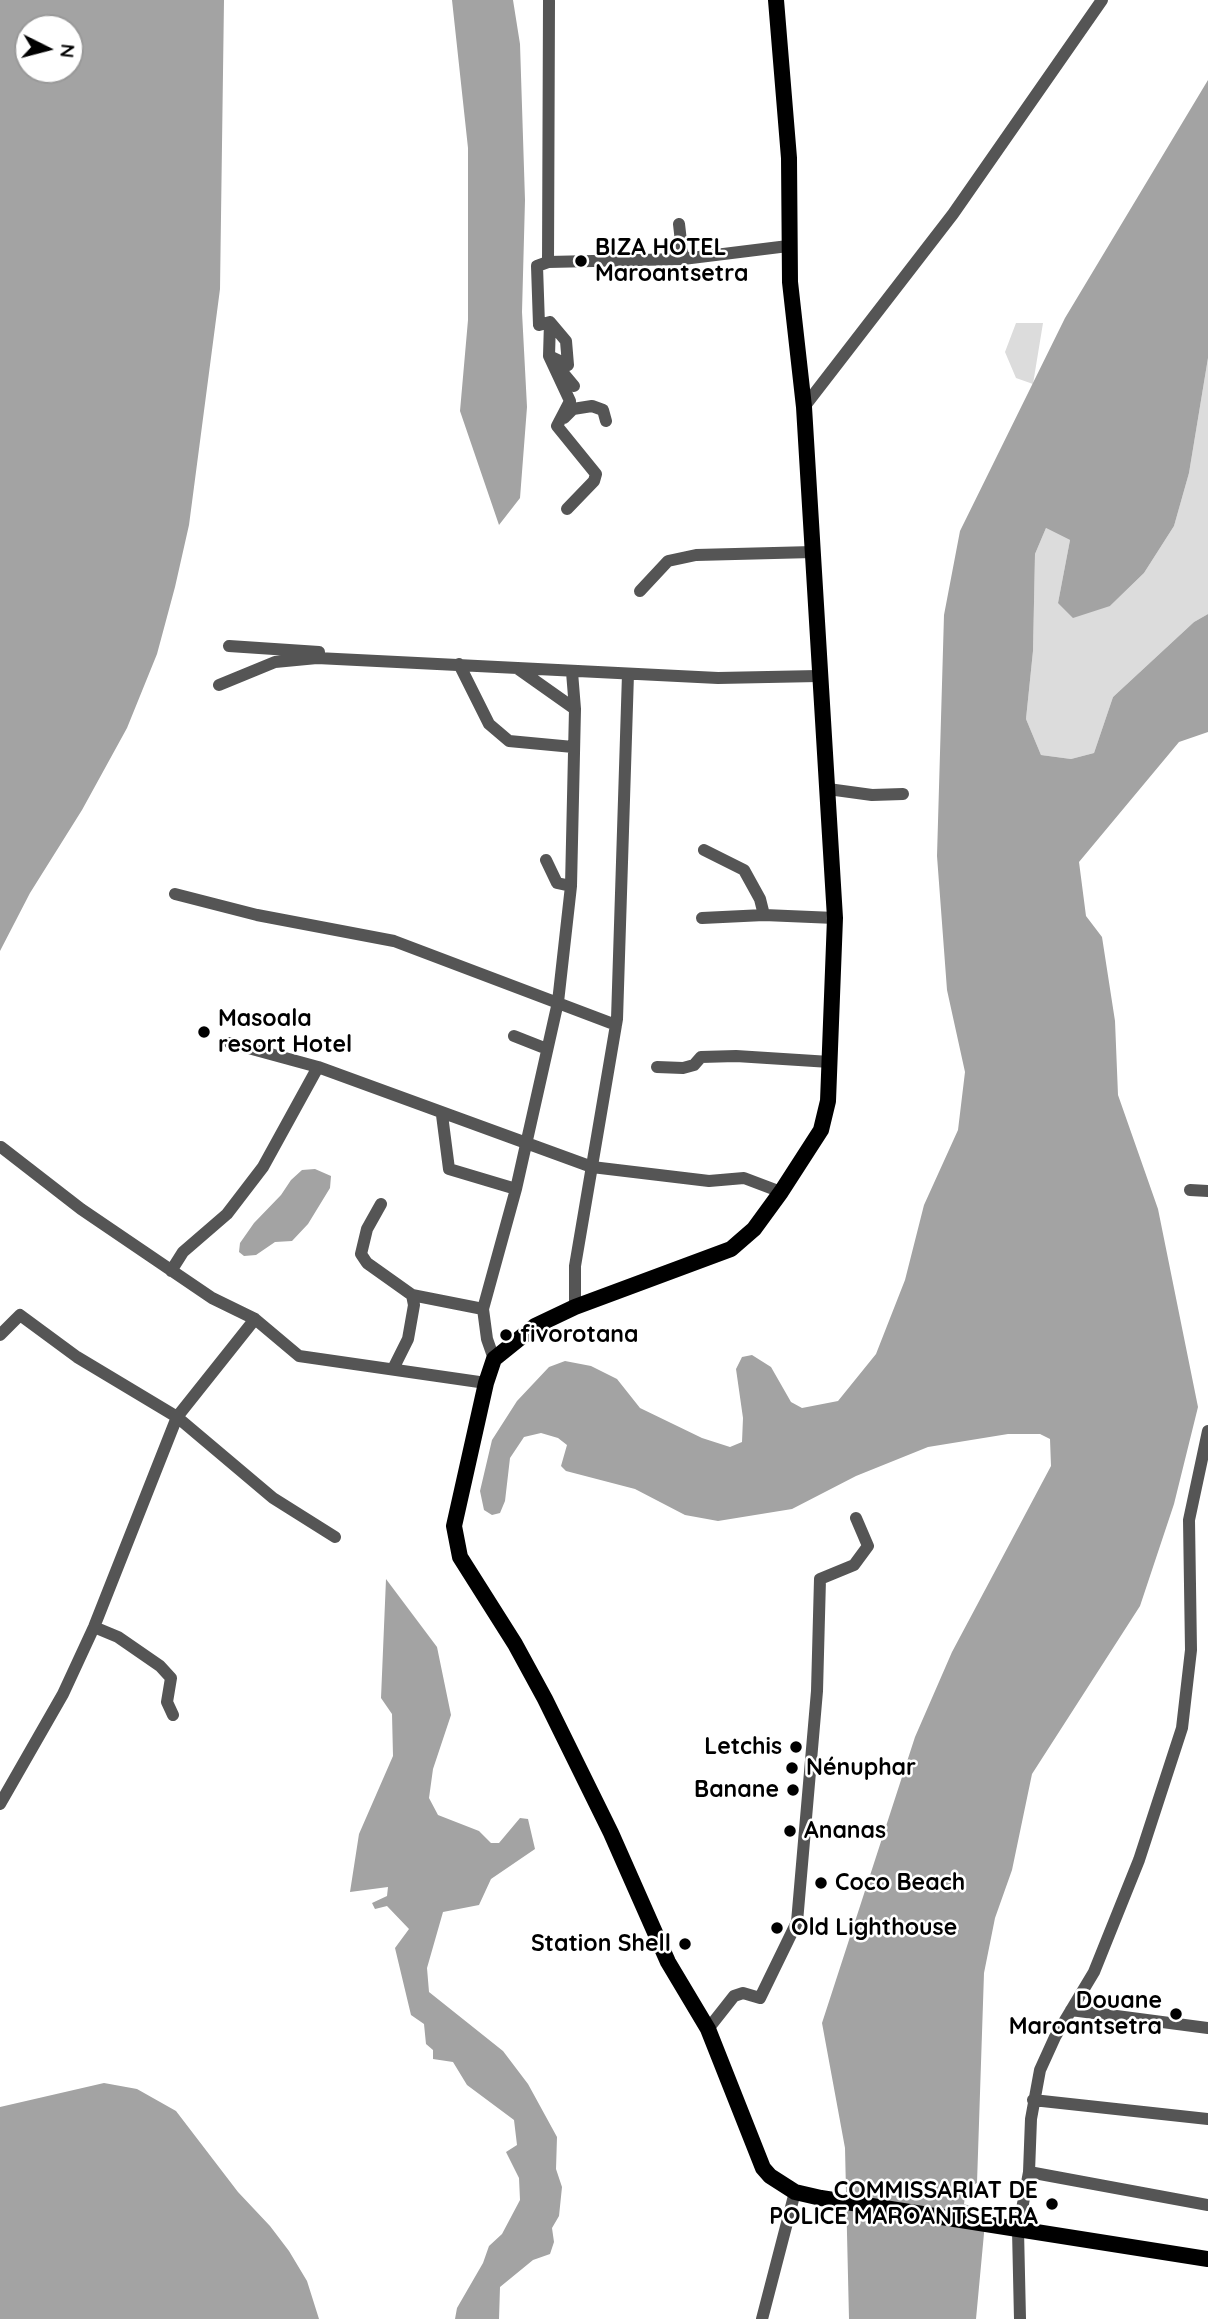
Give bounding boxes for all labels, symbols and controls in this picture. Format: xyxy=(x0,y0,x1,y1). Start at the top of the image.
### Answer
north arrow xyxy=(14,14,84,84)
text: N xyxy=(55,43,81,59)
place label: BIZA HOTEL Maroantsetra xyxy=(595,234,748,288)
marker: BIZA HOTEL Maroantsetra xyxy=(573,253,589,269)
place label: Masoala resort Hotel xyxy=(218,1005,352,1059)
marker: Masoala resort Hotel xyxy=(196,1024,212,1040)
place label: fivorotana xyxy=(520,1321,638,1349)
marker: fivorotana xyxy=(498,1327,514,1343)
place label: Letchis xyxy=(704,1733,782,1761)
marker: Letchis xyxy=(788,1739,804,1755)
place label: Nénuphar xyxy=(806,1754,916,1782)
marker: Nénuphar xyxy=(784,1760,800,1776)
place label: Banane xyxy=(694,1776,779,1804)
marker: Banane xyxy=(785,1782,801,1798)
place label: Ananas xyxy=(804,1817,886,1845)
marker: Ananas xyxy=(782,1823,798,1839)
place label: Coco Beach xyxy=(835,1869,965,1897)
marker: Coco Beach xyxy=(813,1875,829,1891)
place label: Old Lighthouse xyxy=(791,1914,957,1942)
marker: Old Lighthouse xyxy=(769,1920,785,1936)
place label: Station Shell xyxy=(531,1930,671,1958)
marker: Station Shell xyxy=(677,1936,693,1952)
place label: Douane Maroantsetra xyxy=(1009,1987,1162,2041)
marker: Douane Maroantsetra xyxy=(1168,2006,1184,2022)
place label: COMMISSARIAT DE POLICE MAROANTSETRA xyxy=(769,2177,1038,2231)
marker: COMMISSARIAT DE POLICE MAROANTSETRA xyxy=(1044,2196,1060,2212)

